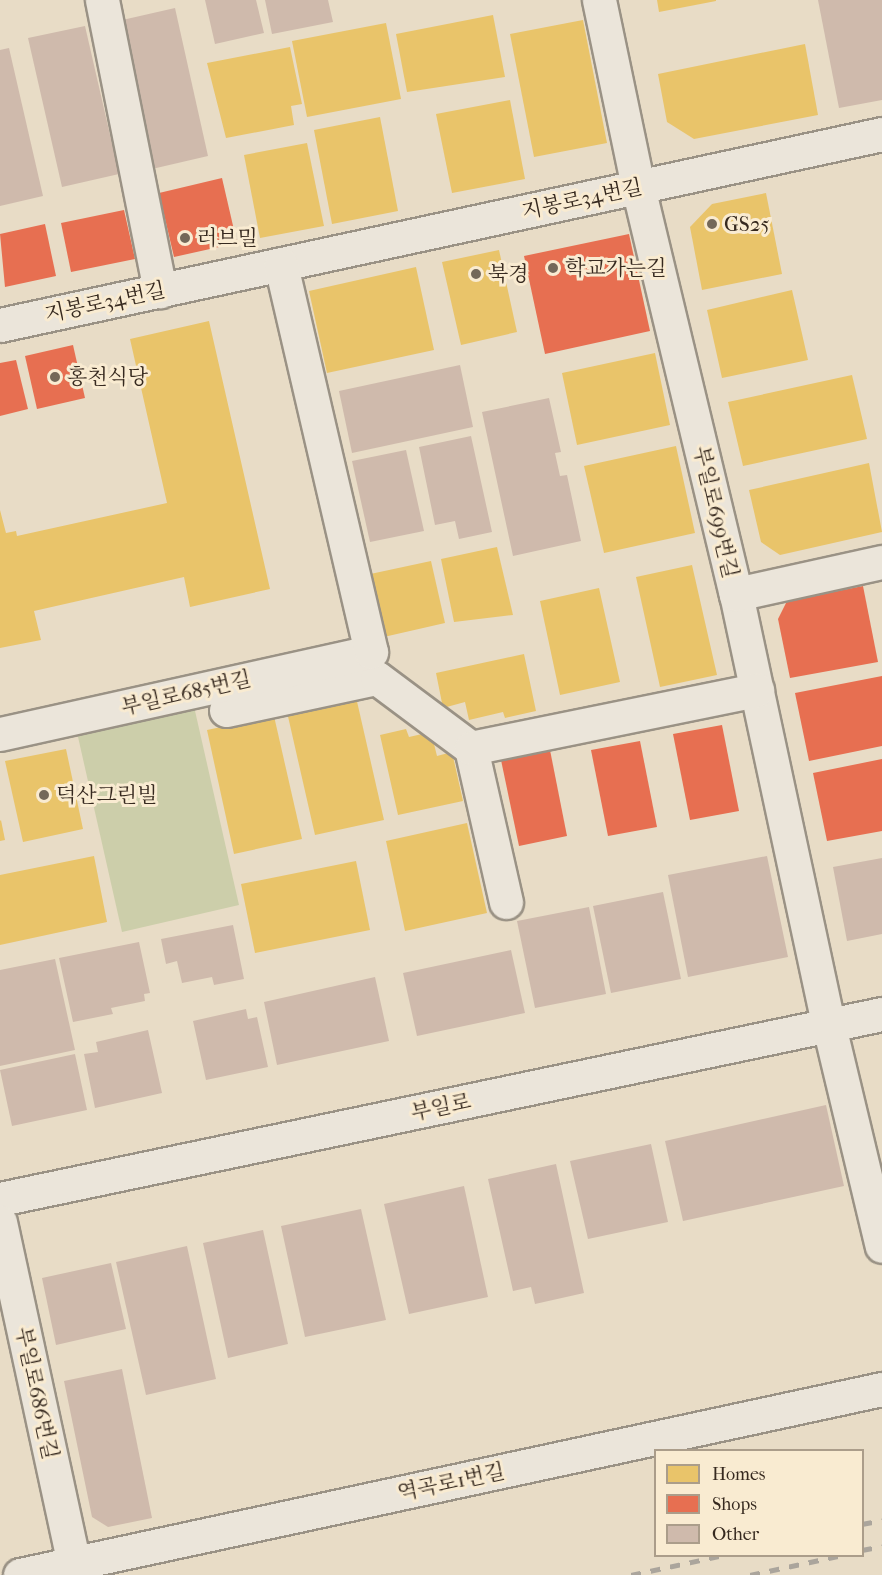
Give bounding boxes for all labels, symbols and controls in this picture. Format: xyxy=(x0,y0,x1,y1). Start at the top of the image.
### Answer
street label: 지봉로34번길 xyxy=(519,174,645,224)
place label: GS25 xyxy=(724,211,770,237)
marker: GS25 xyxy=(705,217,719,231)
place label: 러브밀 xyxy=(197,225,258,251)
marker: 러브밀 xyxy=(178,231,192,245)
place label: 학교가는길 xyxy=(565,255,666,281)
place label: 북경 xyxy=(488,261,529,287)
marker: 학교가는길 xyxy=(546,261,560,275)
marker: 북경 xyxy=(469,267,483,281)
street label: 지봉로34번길 xyxy=(42,277,168,327)
place label: 홍천식당 xyxy=(67,364,148,390)
marker: 홍천식당 xyxy=(48,370,62,384)
street label: 부일로699번길 xyxy=(689,443,743,581)
street label: 부일로685번길 xyxy=(119,666,253,720)
place label: 덕산그린빌 xyxy=(56,782,157,808)
marker: 덕산그린빌 xyxy=(37,788,51,802)
street label: 부일로 xyxy=(409,1088,473,1126)
street label: 부일로686번길 xyxy=(11,1324,63,1462)
legend xyxy=(654,1449,864,1557)
street label: 역곡로1번길 xyxy=(395,1458,507,1506)
text: Homes xyxy=(712,1464,766,1485)
text: Shops xyxy=(712,1494,757,1515)
text: Other xyxy=(712,1524,759,1545)

